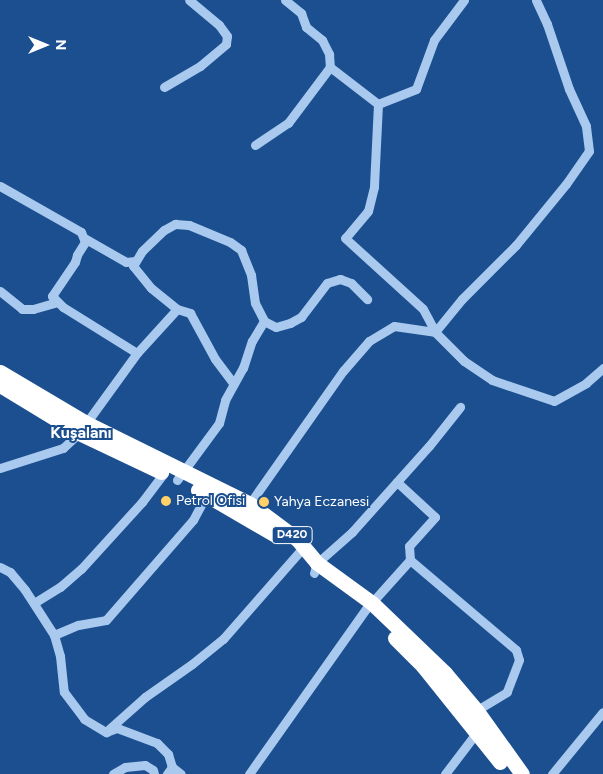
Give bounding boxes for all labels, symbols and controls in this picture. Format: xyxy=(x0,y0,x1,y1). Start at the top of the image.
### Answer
north arrow xyxy=(20,20,70,70)
text: N xyxy=(52,40,69,50)
district label: Kuşalanı xyxy=(50,423,112,443)
place label: Petrol Ofisi xyxy=(176,493,245,509)
place label: Yahya Eczanesi xyxy=(274,494,369,510)
marker: Petrol Ofisi xyxy=(160,495,172,507)
marker: Yahya Eczanesi xyxy=(258,496,270,508)
road number: D420 xyxy=(271,526,313,544)

